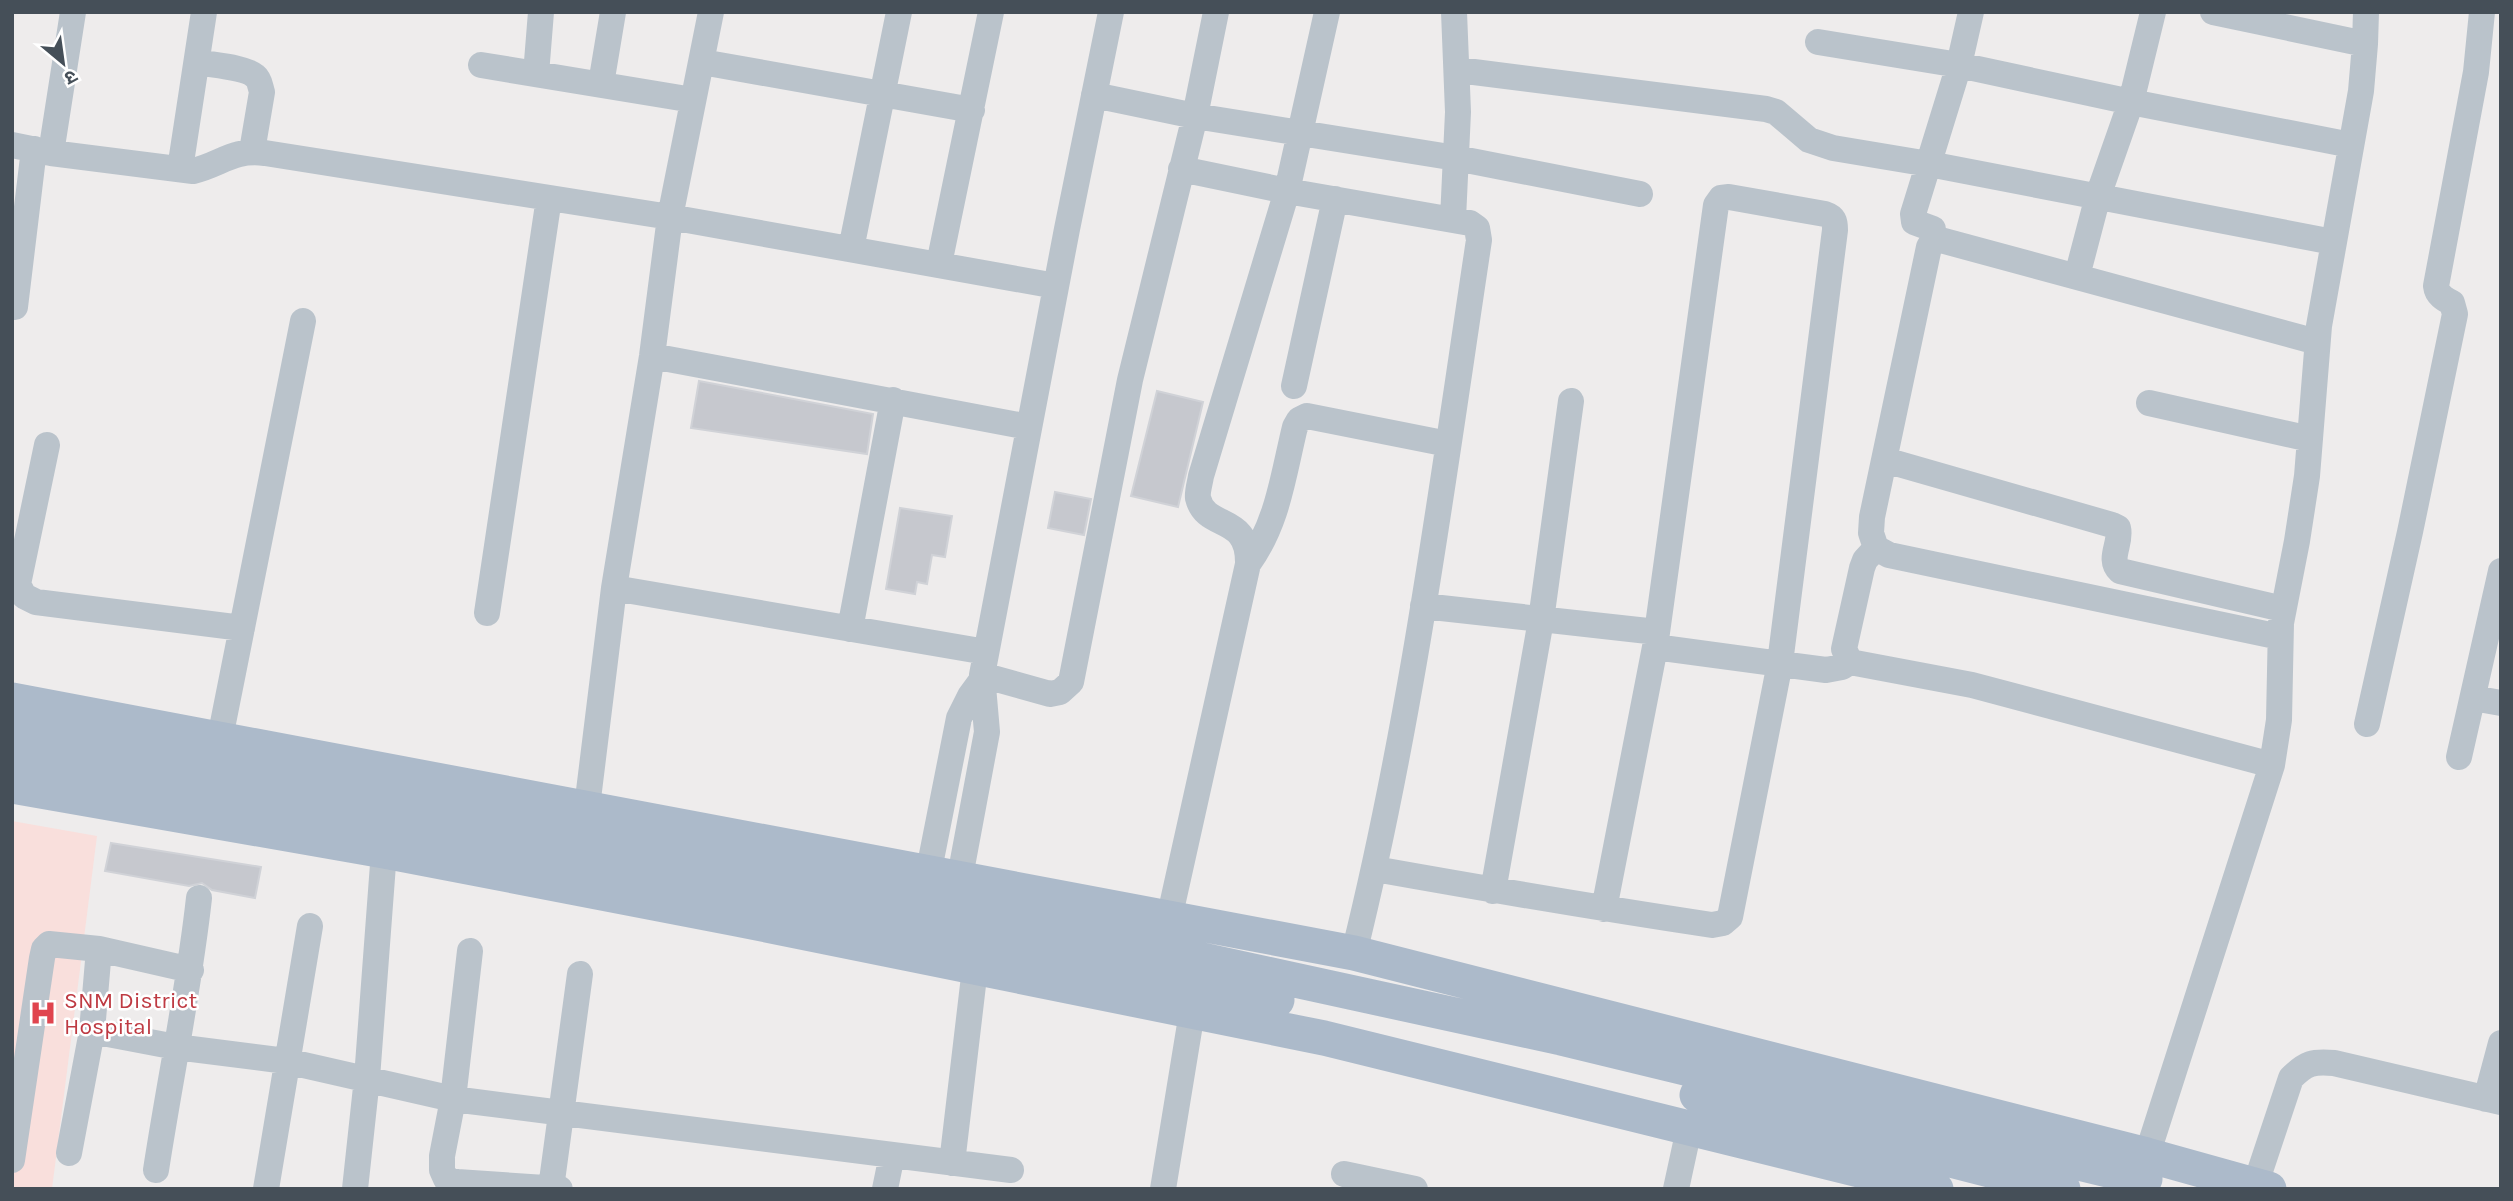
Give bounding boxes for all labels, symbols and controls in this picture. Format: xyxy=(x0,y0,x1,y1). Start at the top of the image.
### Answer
north arrow xyxy=(28,28,98,98)
text: उ xyxy=(60,65,81,90)
place label: SNM District Hospital xyxy=(64,987,197,1040)
hospital icon: SNM District Hospital xyxy=(28,998,58,1028)

